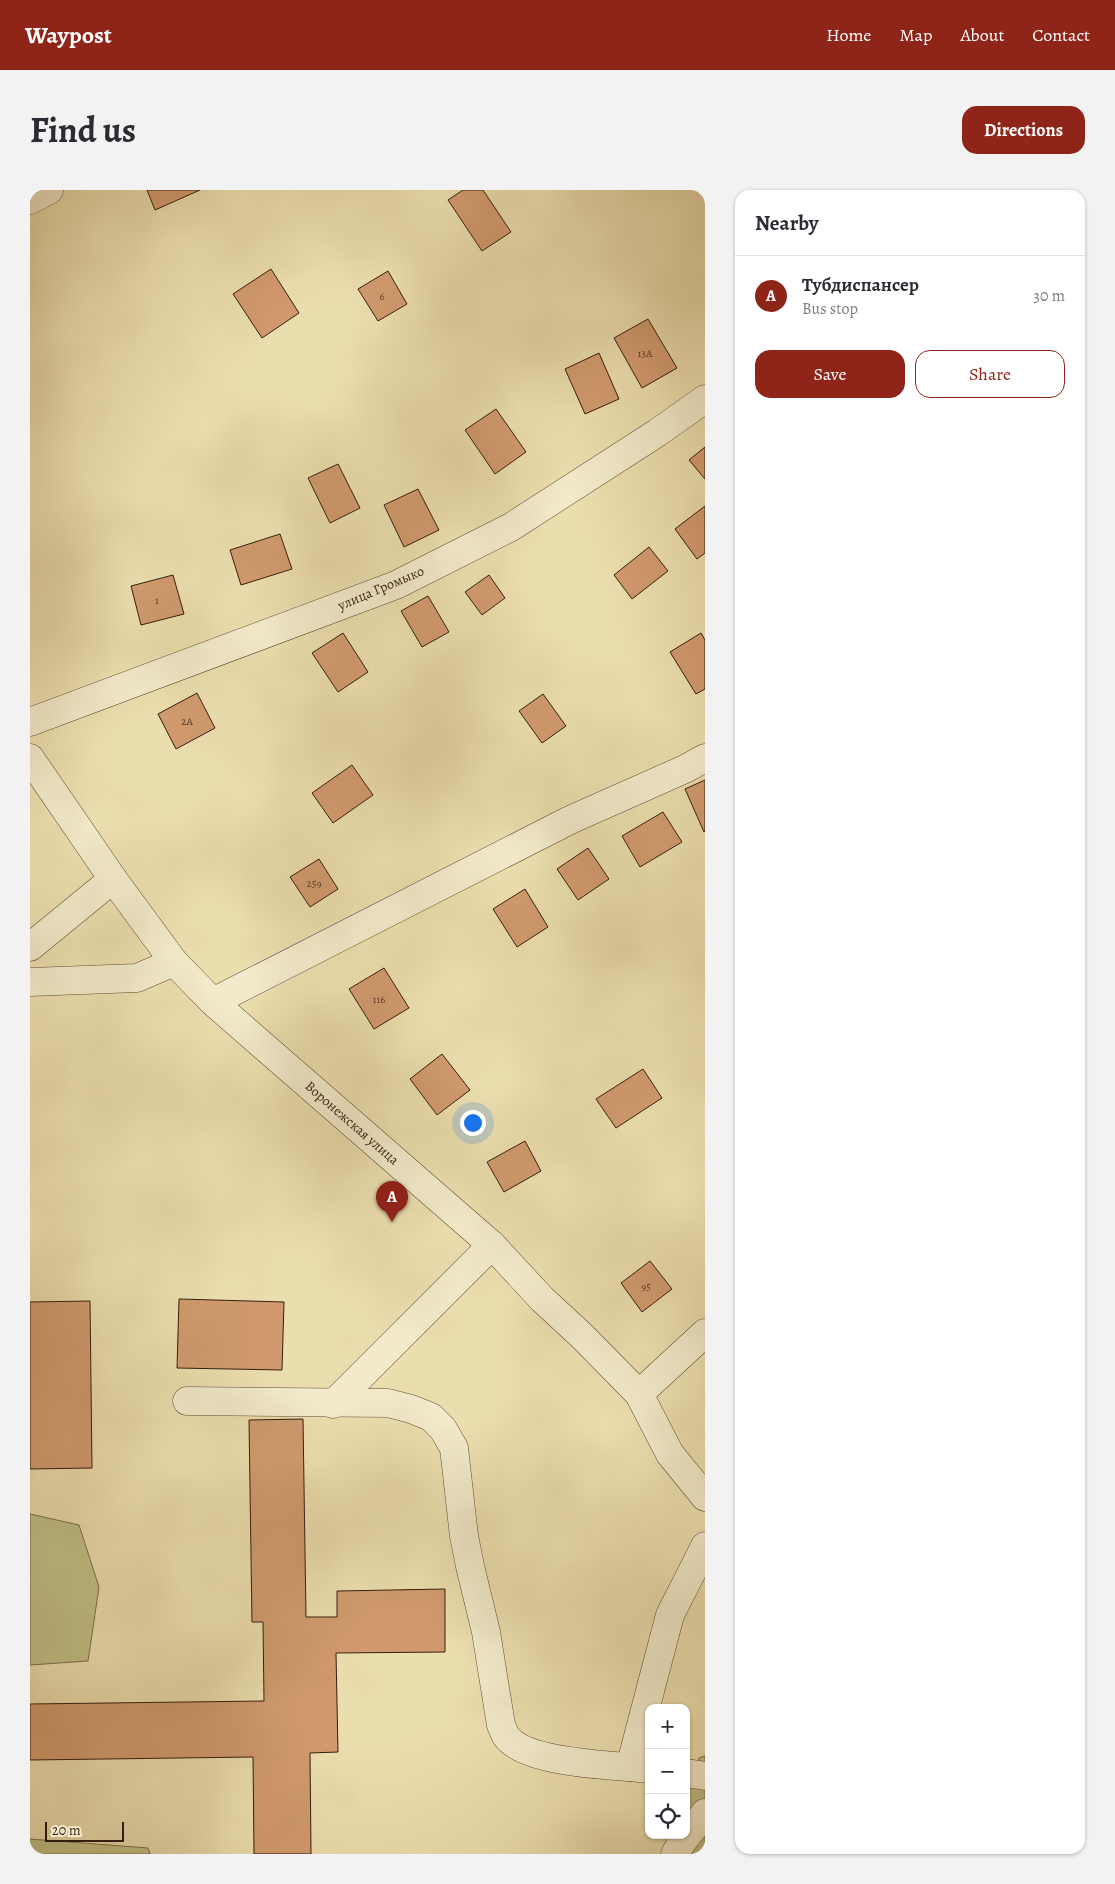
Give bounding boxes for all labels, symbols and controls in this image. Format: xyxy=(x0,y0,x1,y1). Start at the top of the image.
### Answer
text: Waypost xyxy=(25,19,112,51)
text: Home xyxy=(826,23,871,47)
text: Map xyxy=(899,23,932,47)
text: About xyxy=(960,23,1004,47)
text: Contact xyxy=(1032,23,1090,47)
text: Find us xyxy=(30,106,136,154)
button: Directions xyxy=(962,106,1085,154)
text: Nearby xyxy=(755,209,818,237)
text: Тубдиспансер xyxy=(802,272,919,298)
text: A xyxy=(766,285,776,307)
text: 30 m xyxy=(1033,285,1065,307)
house number: 6 xyxy=(379,289,385,304)
text: Bus stop xyxy=(802,298,858,320)
house number: 13А xyxy=(638,346,653,361)
button: Save xyxy=(755,350,905,398)
button: Share xyxy=(915,350,1065,398)
street label: улица Громыко xyxy=(334,561,427,615)
house number: 1 xyxy=(155,593,159,608)
house number: 2А xyxy=(181,714,193,729)
house number: 259 xyxy=(307,876,321,891)
house number: 116 xyxy=(373,992,385,1007)
street label: Воронежская улица xyxy=(301,1077,404,1170)
your location xyxy=(460,1110,486,1136)
pin: A xyxy=(376,1181,408,1222)
house number: 95 xyxy=(641,1279,651,1294)
map controls xyxy=(645,1704,690,1839)
button: + xyxy=(645,1704,690,1749)
button: − xyxy=(645,1749,690,1794)
button: locate xyxy=(645,1794,690,1839)
scale bar xyxy=(45,1819,124,1842)
text: 20 m xyxy=(52,1821,81,1840)

